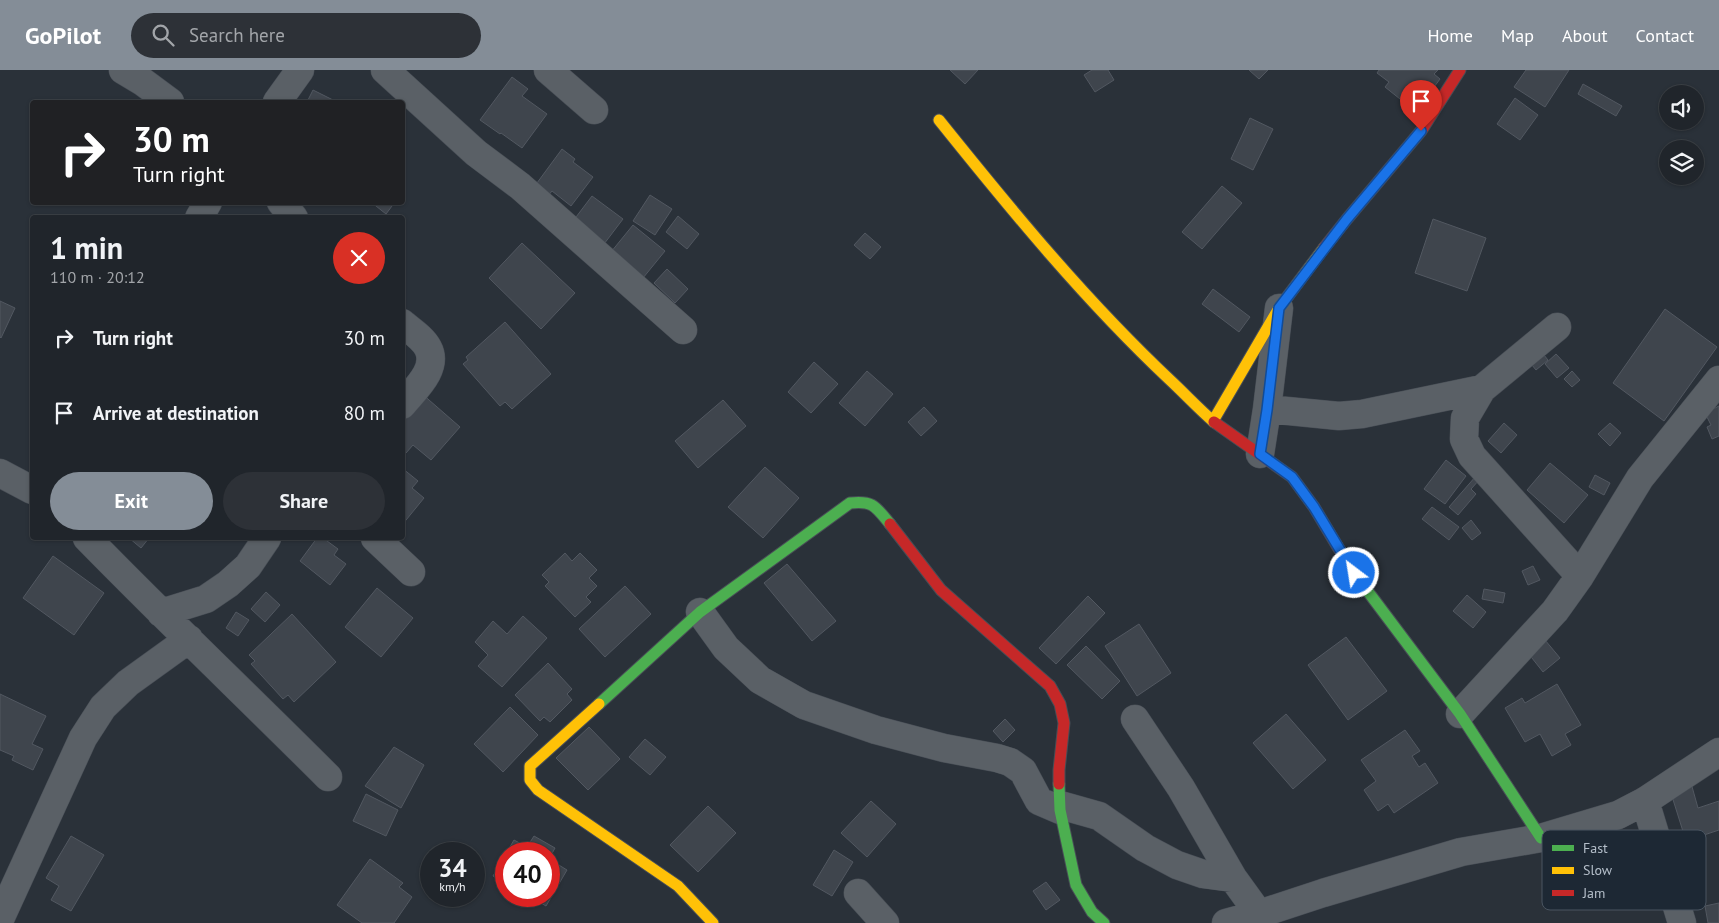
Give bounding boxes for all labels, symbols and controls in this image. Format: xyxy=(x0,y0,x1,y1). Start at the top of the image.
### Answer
search box xyxy=(131,13,481,58)
text: GoPilot xyxy=(25,20,101,51)
icon: search xyxy=(149,21,177,49)
text: Search here xyxy=(189,23,285,47)
text: Home xyxy=(1427,24,1473,47)
text: Map xyxy=(1501,24,1534,47)
text: About xyxy=(1562,24,1608,47)
text: Contact xyxy=(1636,24,1694,47)
pin xyxy=(1400,80,1442,131)
map controls xyxy=(1659,85,1704,185)
button: sound xyxy=(1659,85,1704,130)
icon: arrive xyxy=(1407,87,1435,115)
text: 30 m xyxy=(133,116,210,162)
icon: right xyxy=(50,120,115,185)
button: layers xyxy=(1659,140,1704,185)
text: Turn right xyxy=(133,160,225,188)
text: 1 min xyxy=(50,228,123,267)
button: close xyxy=(333,232,385,284)
text: 110 m · 20:12 xyxy=(50,267,145,287)
icon: right xyxy=(50,324,78,352)
text: Turn right xyxy=(93,326,173,350)
text: 30 m xyxy=(344,326,385,350)
icon: arrive xyxy=(50,399,78,427)
text: Arrive at destination xyxy=(93,401,259,425)
text: 80 m xyxy=(344,401,385,425)
button: Exit xyxy=(50,472,213,530)
button: Share xyxy=(223,472,385,530)
position arrow xyxy=(1327,546,1379,598)
legend xyxy=(1542,830,1706,910)
text: Fast xyxy=(1583,839,1608,857)
speed limit sign: 40 xyxy=(495,842,560,907)
text: 34 xyxy=(438,852,467,884)
text: Slow xyxy=(1583,861,1613,879)
text: km/h xyxy=(439,879,466,894)
text: Jam xyxy=(1582,884,1605,902)

